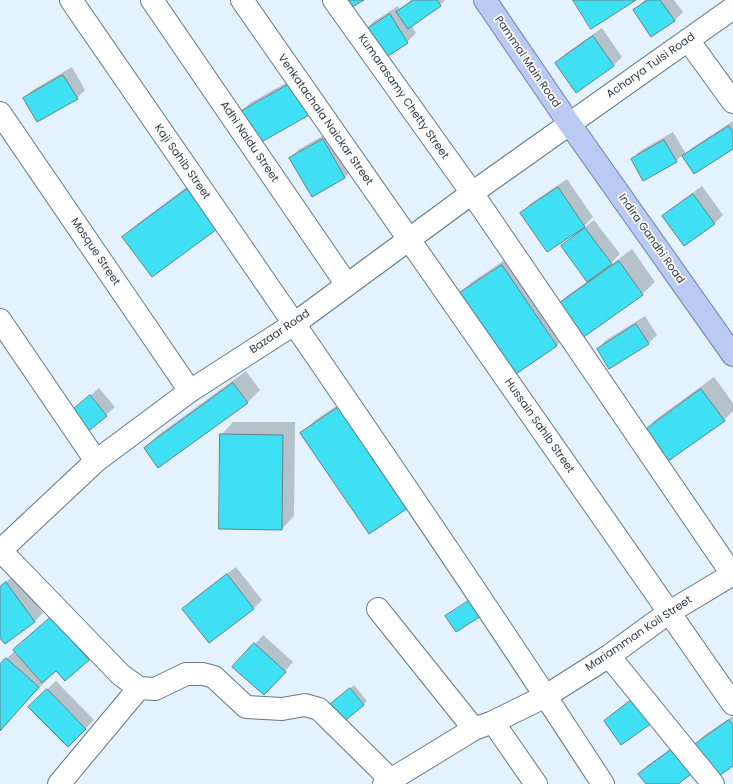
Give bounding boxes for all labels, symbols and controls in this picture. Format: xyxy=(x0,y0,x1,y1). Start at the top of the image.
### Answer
street label: Pammal Main Road xyxy=(491,14,563,110)
street label: Acharya Tulsi Road xyxy=(604,31,698,101)
street label: Kumarasamy Chetty Street xyxy=(355,32,451,162)
street label: Venkatachala Naickar Street xyxy=(275,52,375,188)
street label: Adhi Naidu Street xyxy=(217,99,281,185)
street label: Kaji Sahib Street xyxy=(151,122,213,202)
street label: Indira Gandhi Road xyxy=(615,192,687,286)
street label: Mosque Street xyxy=(68,216,122,288)
street label: Bazaar Road xyxy=(247,307,313,357)
street label: Hussain Sahib Street xyxy=(501,376,577,476)
street label: Mariamman Koil Street xyxy=(583,593,695,675)

